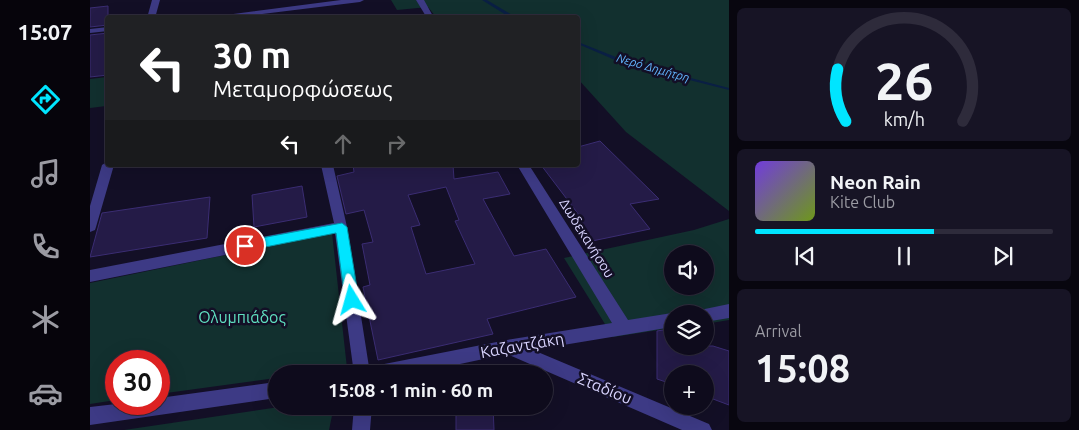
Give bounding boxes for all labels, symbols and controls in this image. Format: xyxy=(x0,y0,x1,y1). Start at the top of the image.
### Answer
text: 15:07 xyxy=(17,19,73,44)
icon: left xyxy=(130,35,195,100)
text: 30 m xyxy=(213,35,291,75)
water label: Νερό Δημήτρη xyxy=(615,51,691,84)
text: 26 xyxy=(875,52,933,110)
text: Μεταμορφώσεως xyxy=(213,76,392,101)
icon: directions xyxy=(28,82,63,117)
text: km/h xyxy=(883,109,925,129)
icon: left xyxy=(276,130,304,158)
icon: ahead xyxy=(329,130,357,158)
icon: right xyxy=(382,130,410,158)
icon: music xyxy=(28,156,63,191)
text: Neon Rain xyxy=(830,171,921,193)
text: Kite Club xyxy=(830,193,895,211)
street label: Δωδεκανήσου xyxy=(556,195,618,281)
pin xyxy=(224,225,266,267)
icon: phone xyxy=(28,229,63,264)
icon: arrive xyxy=(231,232,259,260)
icon: previous xyxy=(791,242,819,270)
icon: pause xyxy=(890,242,918,270)
icon: next xyxy=(989,242,1017,270)
map controls xyxy=(664,245,714,415)
button: sound xyxy=(664,245,714,295)
position arrow xyxy=(325,273,377,325)
icon: climate xyxy=(28,302,63,337)
button: layers xyxy=(664,305,714,355)
park label: Ολυμπιάδος xyxy=(198,308,286,327)
text: Arrival xyxy=(755,322,802,340)
street label: Καζαντζάκη xyxy=(479,329,565,362)
text: 15:08 xyxy=(755,347,850,389)
speed limit sign: 30 xyxy=(105,350,170,415)
button: + xyxy=(664,365,714,415)
street label: Σταδίου xyxy=(575,369,635,407)
icon: car xyxy=(28,376,63,411)
text: 15:08 · 1 min · 60 m xyxy=(328,379,493,401)

